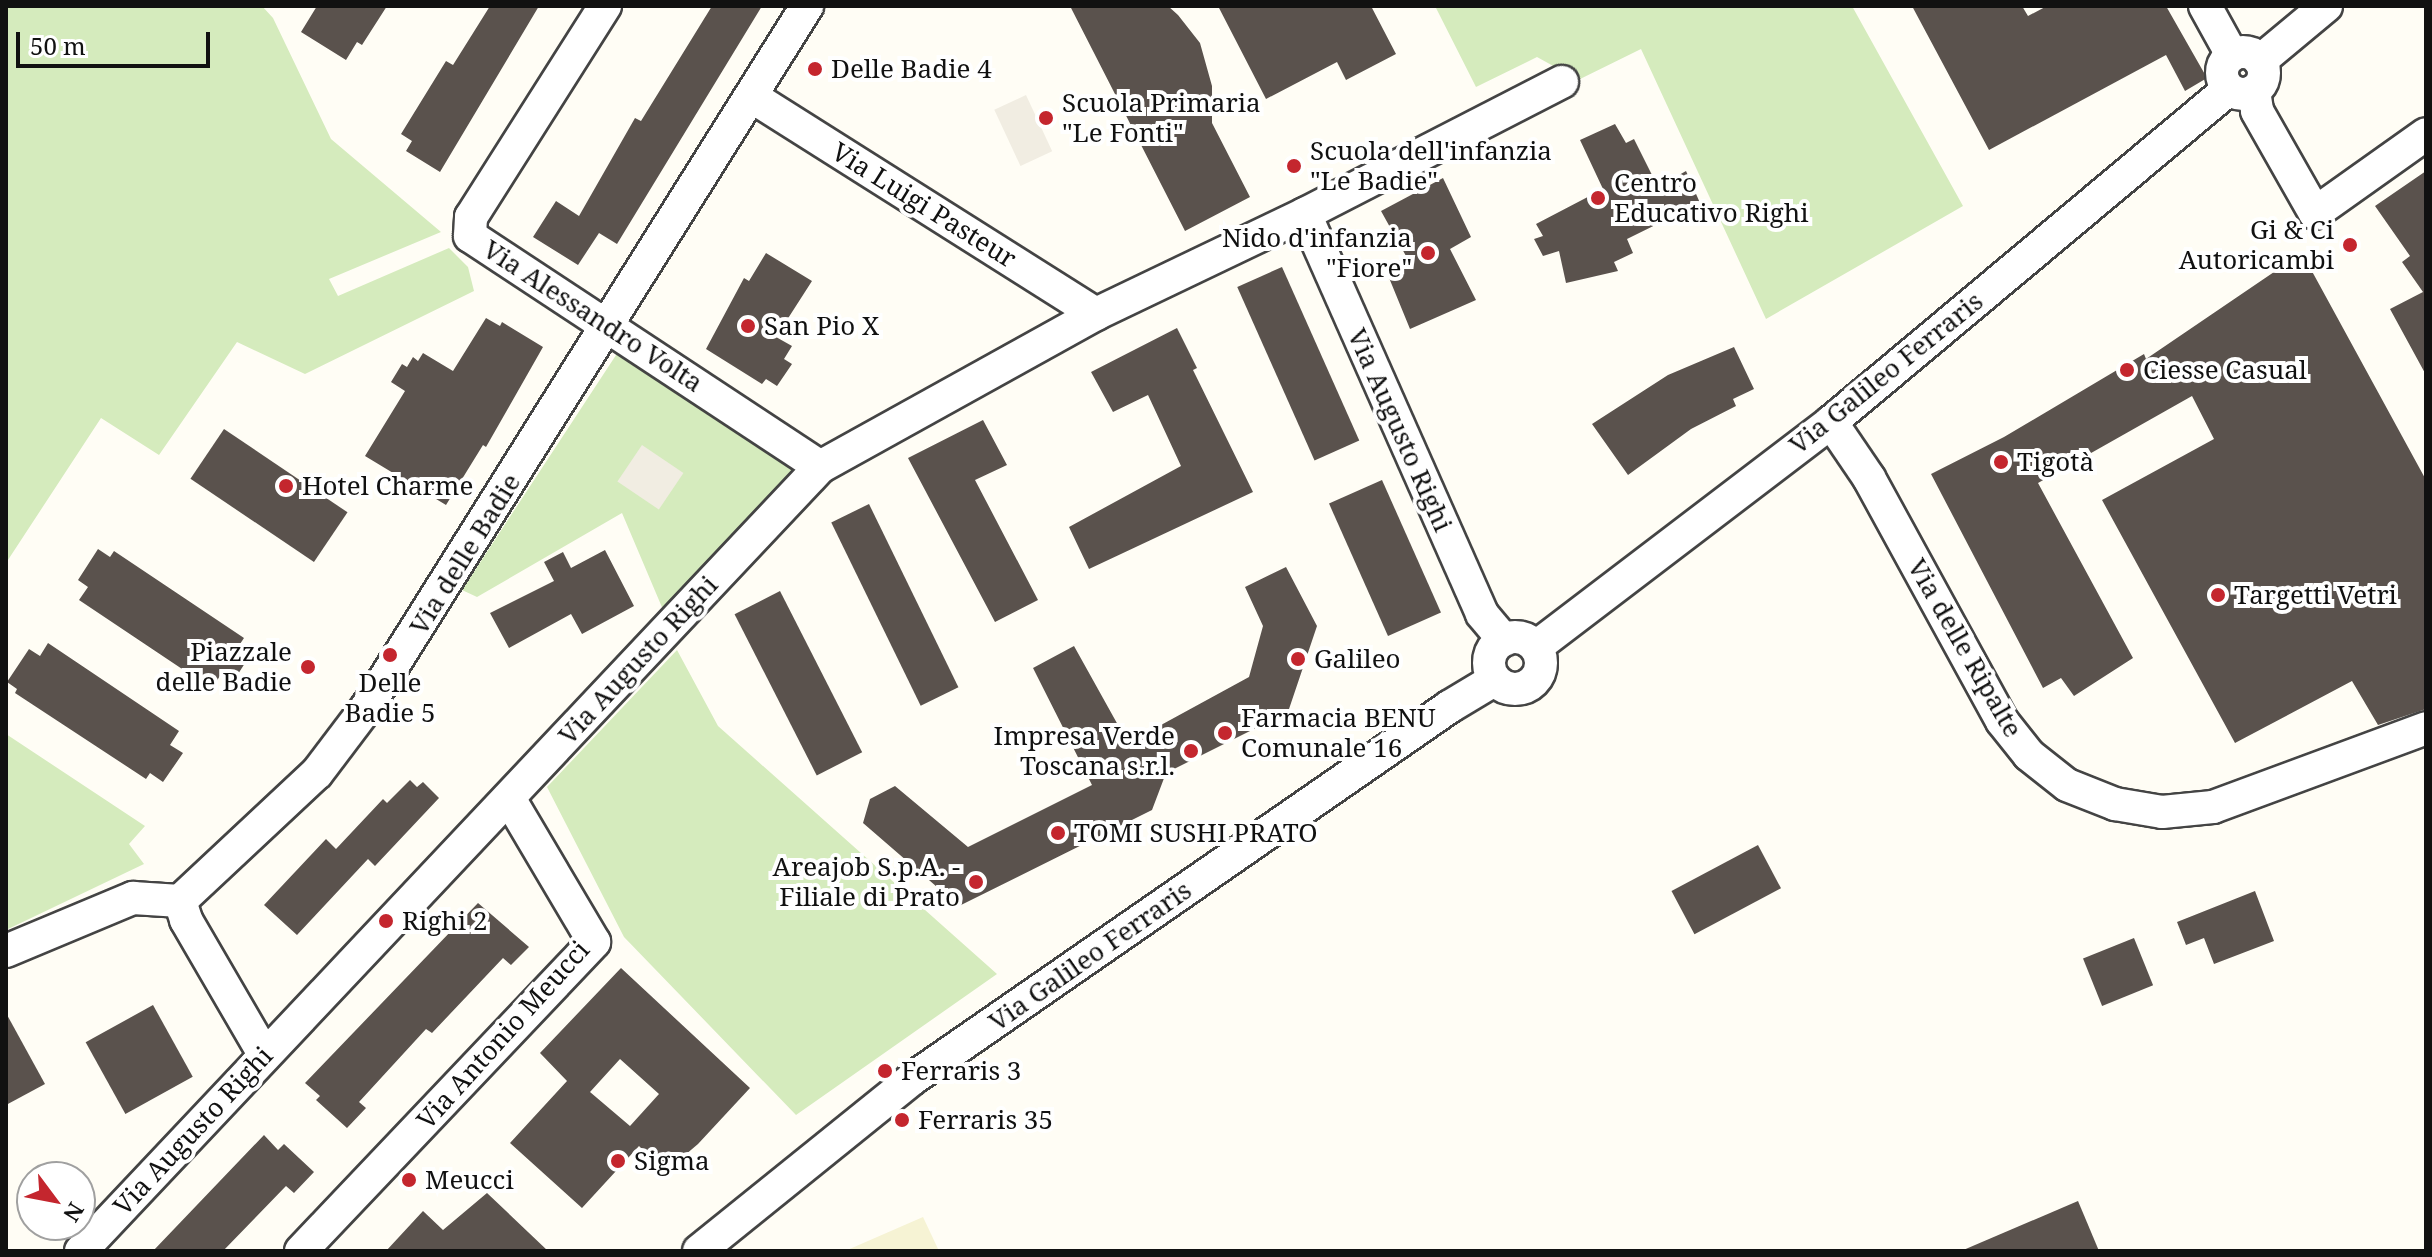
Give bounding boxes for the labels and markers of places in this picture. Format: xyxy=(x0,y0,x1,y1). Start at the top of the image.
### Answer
place label: Delle Badie 4 xyxy=(831,53,992,85)
marker: Delle Badie 4 xyxy=(806,60,824,78)
place label: Scuola Primaria "Le Fonti" xyxy=(1062,87,1261,148)
marker: Scuola Primaria "Le Fonti" xyxy=(1037,109,1055,127)
place label: Scuola dell'infanzia "Le Badie" xyxy=(1310,135,1552,196)
marker: Scuola dell'infanzia "Le Badie" xyxy=(1285,157,1303,175)
place label: Centro Educativo Righi xyxy=(1614,167,1809,228)
marker: Centro Educativo Righi xyxy=(1589,189,1607,207)
place label: Gi & Ci Autoricambi xyxy=(2179,214,2334,276)
place label: Nido d'infanzia "Fiore" xyxy=(1222,222,1412,284)
marker: Gi & Ci Autoricambi xyxy=(2341,236,2359,254)
marker: Nido d'infanzia "Fiore" xyxy=(1419,244,1437,262)
place label: San Pio X xyxy=(764,310,879,342)
marker: San Pio X xyxy=(739,317,757,335)
place label: Ciesse Casual xyxy=(2143,354,2307,386)
marker: Ciesse Casual xyxy=(2118,361,2136,379)
place label: Tigotà xyxy=(2017,446,2094,478)
marker: Tigotà xyxy=(1992,453,2010,471)
place label: Hotel Charme xyxy=(302,470,473,502)
marker: Hotel Charme xyxy=(277,477,295,495)
place label: Targetti Vetri xyxy=(2234,579,2397,611)
marker: Targetti Vetri xyxy=(2209,586,2227,604)
place label: Piazzale delle Badie xyxy=(156,636,292,698)
place label: Galileo xyxy=(1314,643,1401,675)
marker: Delle Badie 5 xyxy=(381,646,399,664)
marker: Galileo xyxy=(1289,650,1307,668)
marker: Piazzale delle Badie xyxy=(299,658,317,676)
place label: Delle Badie 5 xyxy=(344,667,436,728)
place label: Farmacia BENU Comunale 16 xyxy=(1241,702,1436,764)
place label: Impresa Verde Toscana s.r.l. xyxy=(994,720,1175,782)
marker: Farmacia BENU Comunale 16 xyxy=(1216,724,1234,742)
marker: Impresa Verde Toscana s.r.l. xyxy=(1182,742,1200,760)
place label: TOMI SUSHI PRATO xyxy=(1074,817,1317,849)
marker: TOMI SUSHI PRATO xyxy=(1049,824,1067,842)
place label: Areajob S.p.A. - Filiale di Prato xyxy=(773,851,960,912)
marker: Areajob S.p.A. - Filiale di Prato xyxy=(967,873,985,891)
place label: Righi 2 xyxy=(402,905,487,937)
marker: Righi 2 xyxy=(377,912,395,930)
place label: Ferraris 3 xyxy=(901,1055,1021,1087)
marker: Ferraris 3 xyxy=(876,1062,894,1080)
place label: Ferraris 35 xyxy=(918,1104,1053,1136)
marker: Ferraris 35 xyxy=(893,1111,911,1129)
place label: Sigma xyxy=(634,1145,710,1177)
marker: Sigma xyxy=(609,1152,627,1170)
place label: Meucci xyxy=(425,1164,514,1196)
marker: Meucci xyxy=(400,1171,418,1189)

